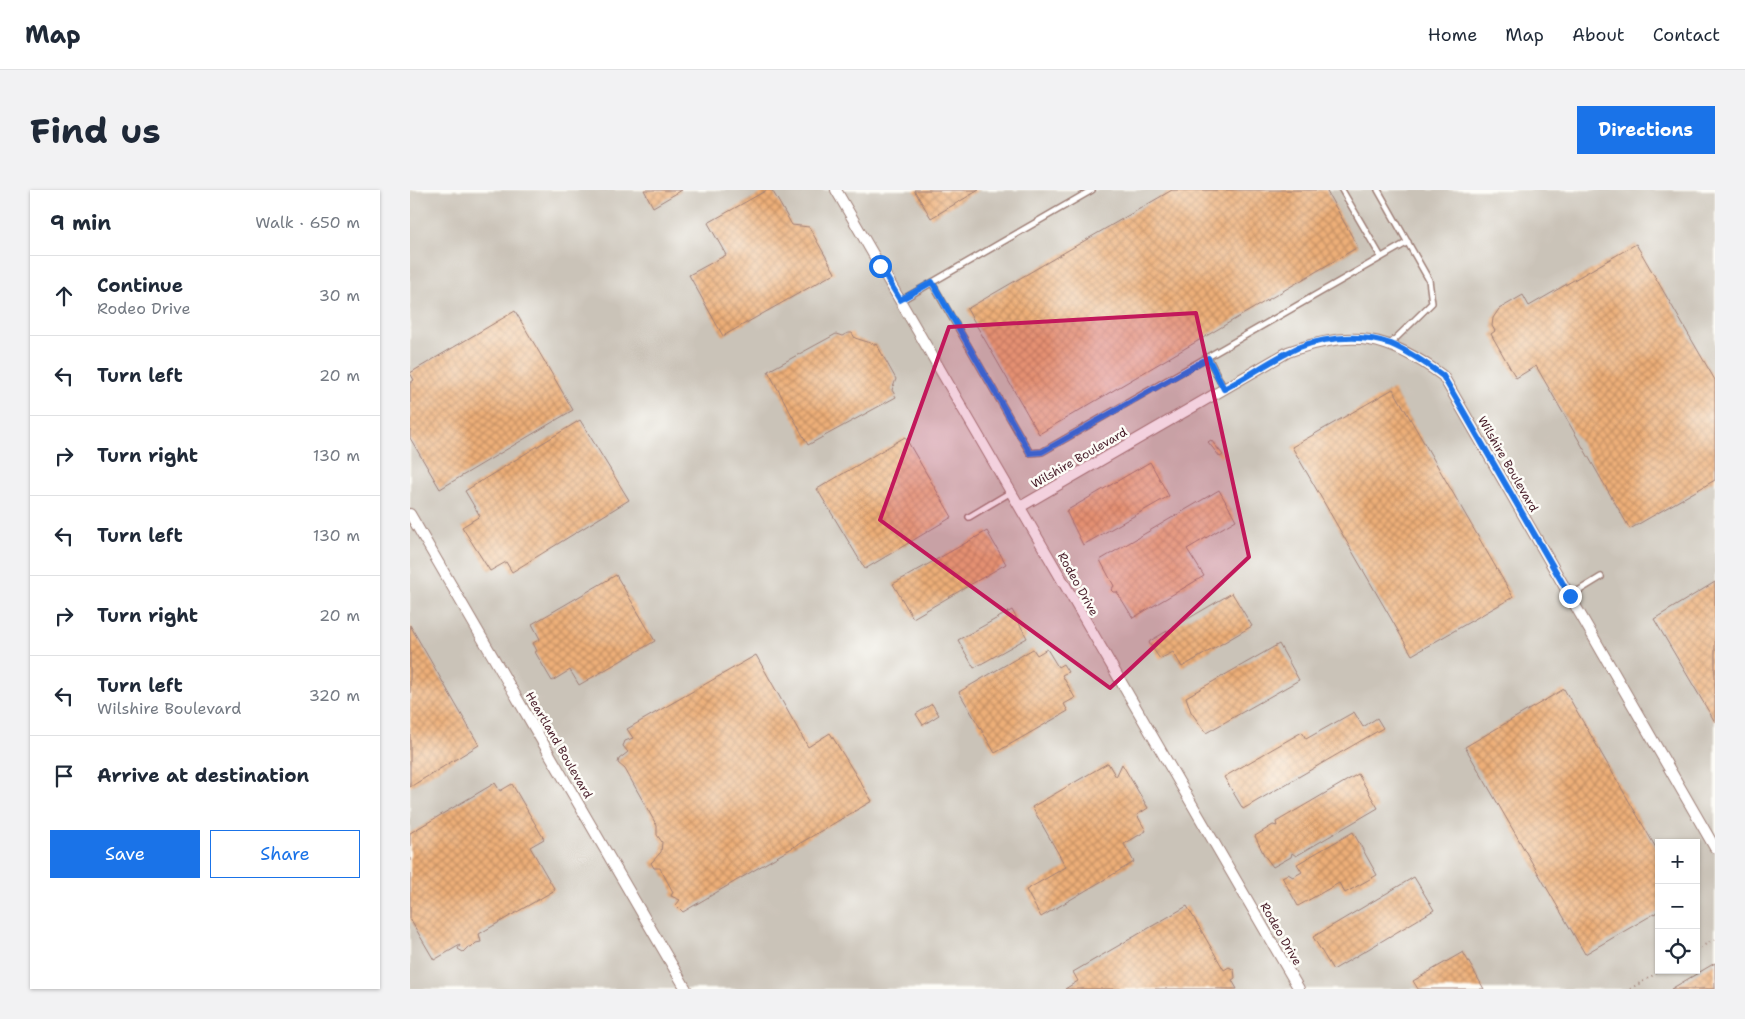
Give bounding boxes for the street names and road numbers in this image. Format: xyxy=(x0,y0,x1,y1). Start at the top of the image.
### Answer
street label: Wilshire Boulevard xyxy=(1474,413,1542,515)
street label: Wilshire Boulevard xyxy=(1028,424,1130,492)
street label: Rodeo Drive xyxy=(1054,549,1102,619)
street label: Heartland Boulevard xyxy=(522,689,596,802)
street label: Rodeo Drive xyxy=(1257,900,1306,969)

